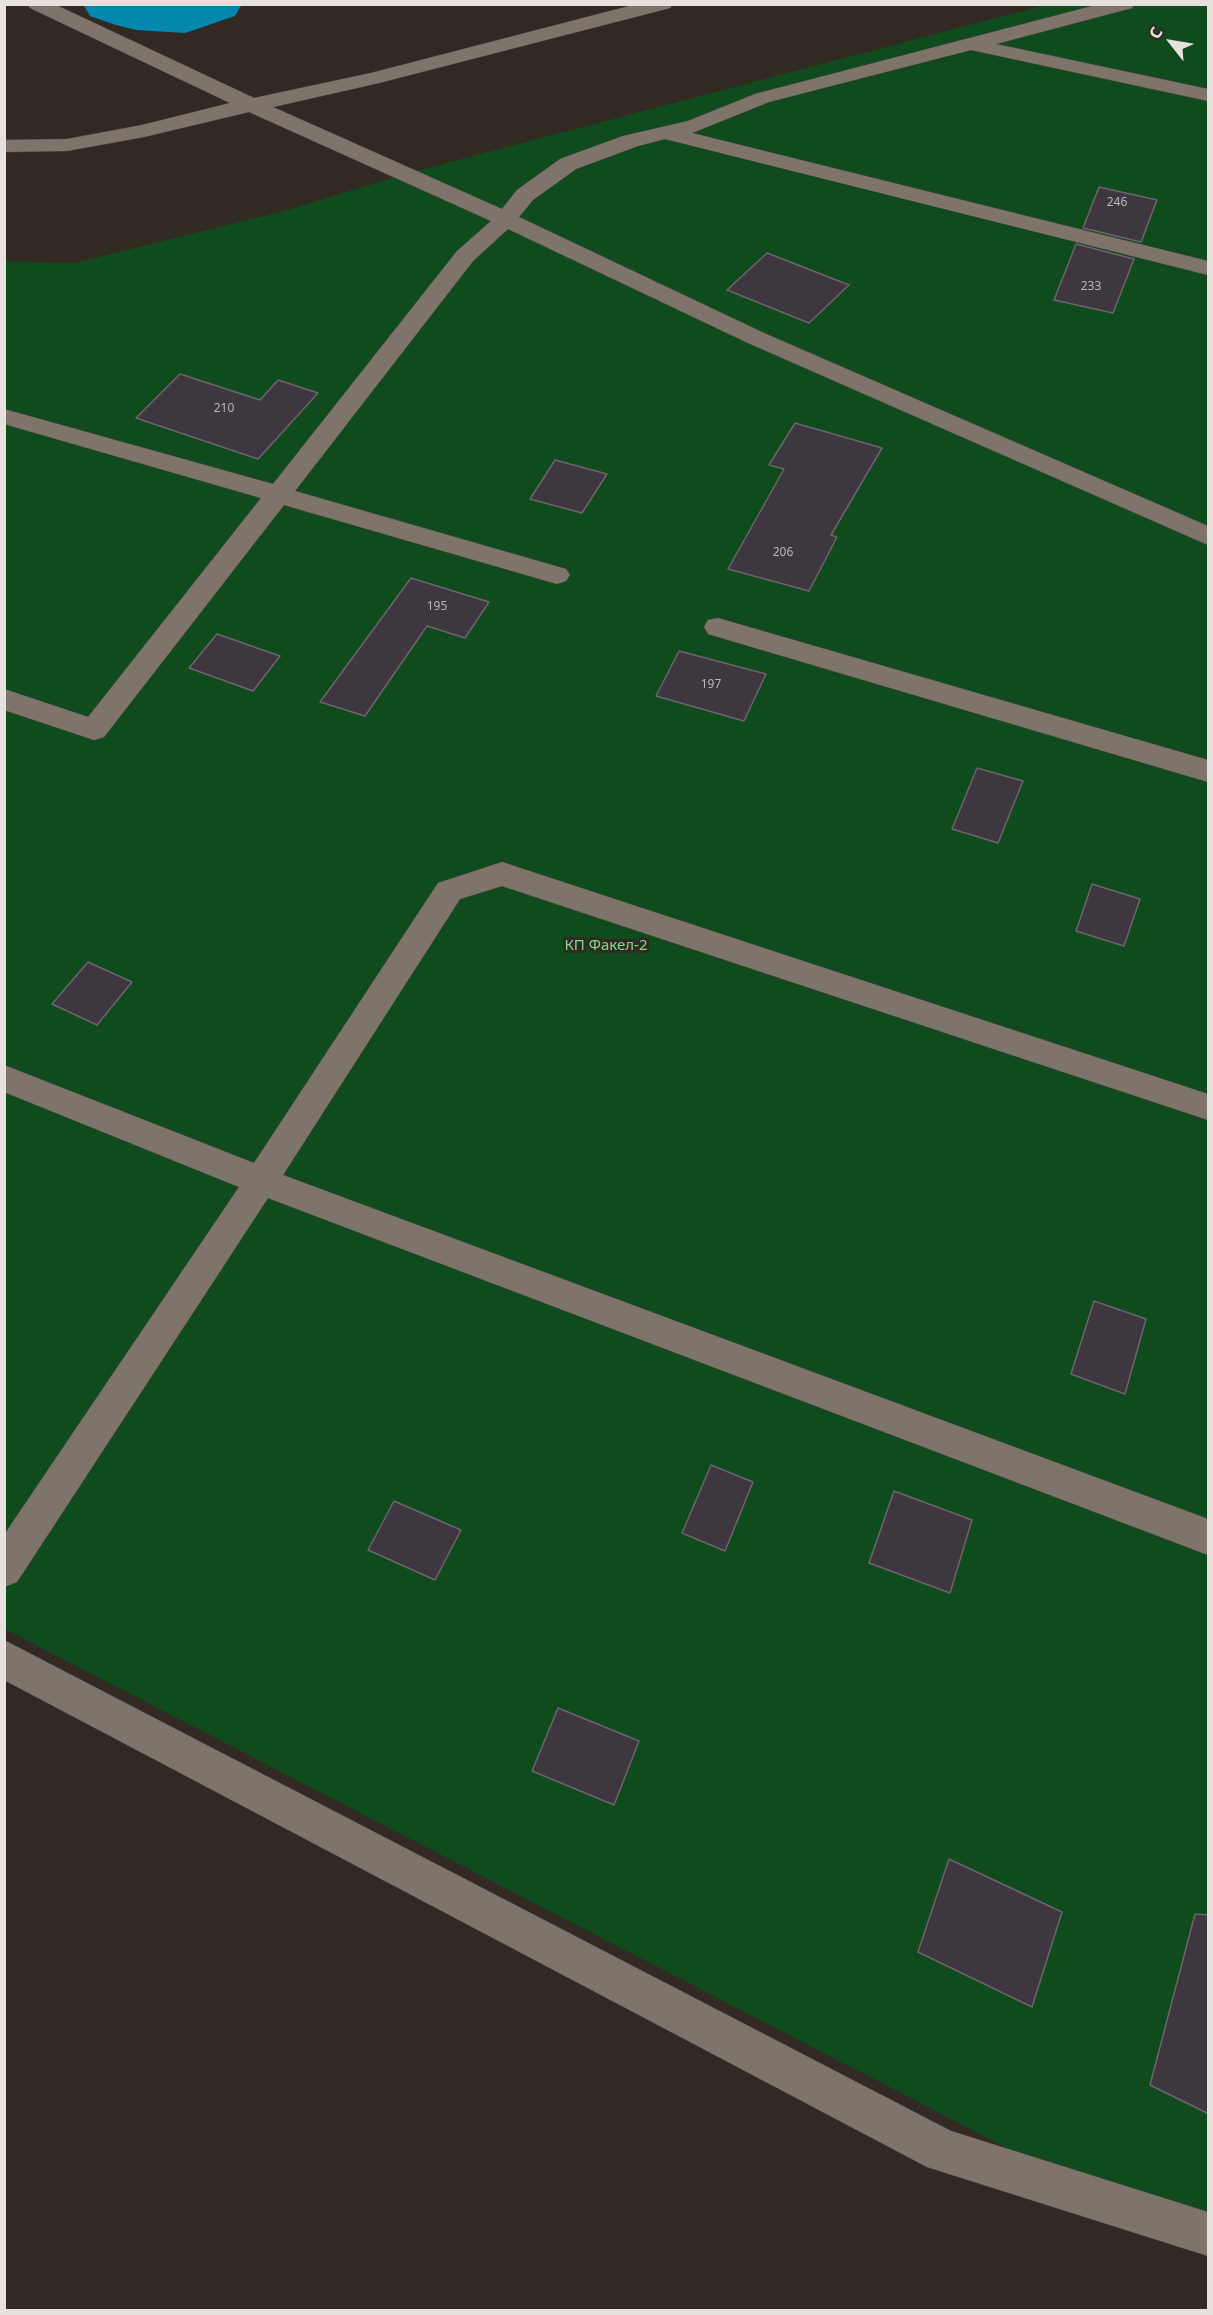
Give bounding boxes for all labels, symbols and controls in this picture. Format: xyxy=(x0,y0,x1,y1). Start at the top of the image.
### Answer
north arrow xyxy=(1141,12,1201,72)
text: С xyxy=(1143,23,1168,43)
house number: 246 xyxy=(1107,196,1127,210)
house number: 233 xyxy=(1081,280,1101,294)
house number: 210 xyxy=(214,402,234,416)
house number: 206 xyxy=(773,546,793,560)
house number: 195 xyxy=(427,600,447,614)
house number: 197 xyxy=(701,678,721,692)
park label: КП Факел-2 xyxy=(564,937,648,955)

